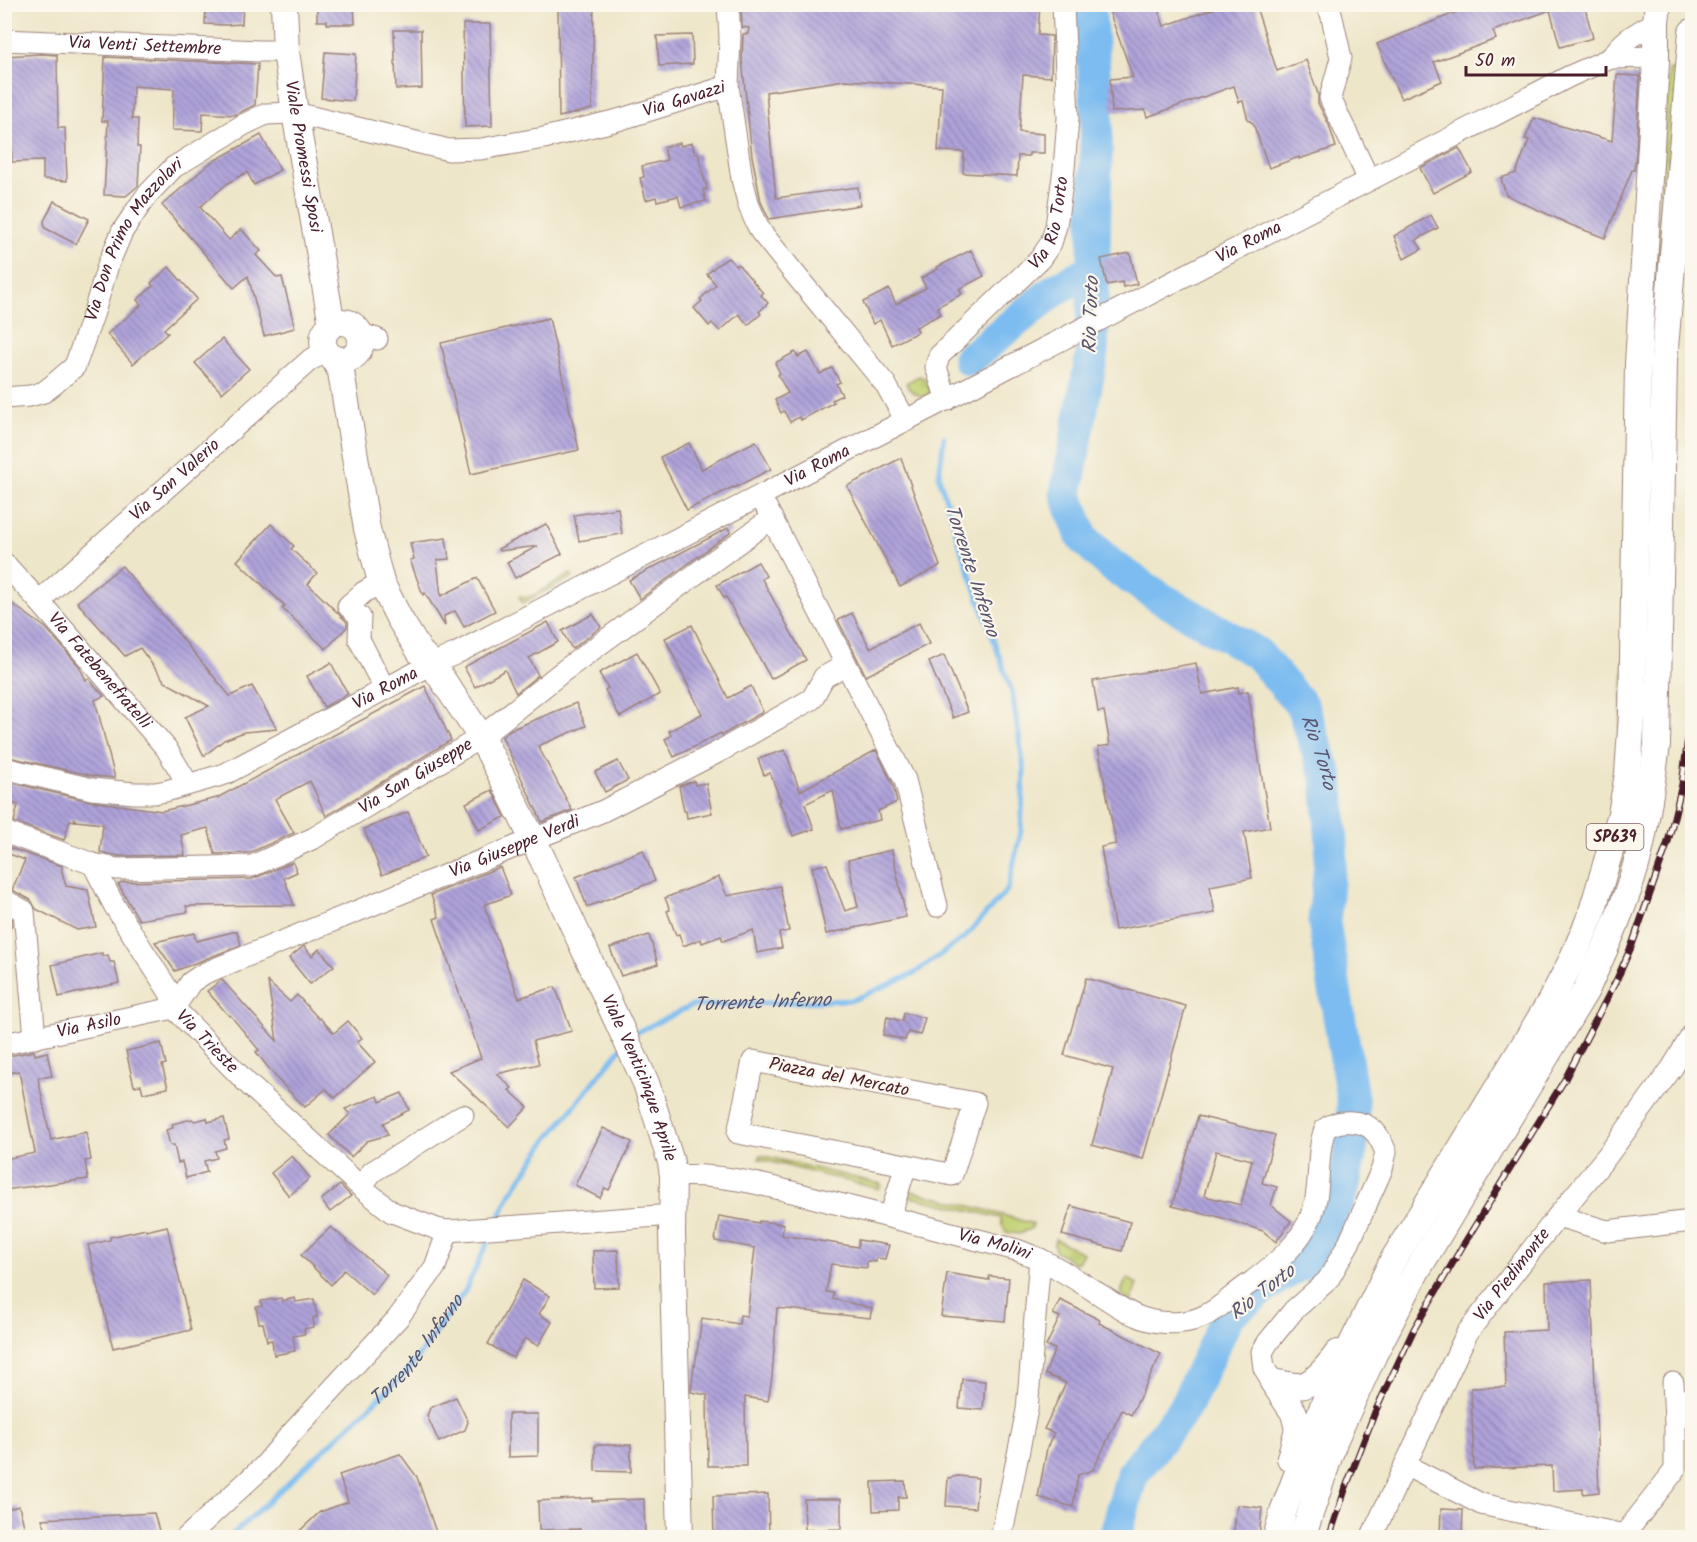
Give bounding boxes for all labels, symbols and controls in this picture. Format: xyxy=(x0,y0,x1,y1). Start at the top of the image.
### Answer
street label: Via Venti Settembre xyxy=(68,28,222,64)
scale bar xyxy=(1466,39,1606,77)
text: 50 m xyxy=(1475,47,1515,76)
street label: Via Gavazzi xyxy=(639,73,730,126)
street label: Viale Promessi Sposi xyxy=(276,79,330,235)
street label: Via Don Primo Mazzolari xyxy=(77,150,189,325)
street label: Via Rio Torto xyxy=(1022,175,1077,277)
street label: Via Roma xyxy=(1211,213,1287,272)
water label: Rio Torto xyxy=(1075,274,1109,354)
street label: Via San Valerio xyxy=(123,432,227,529)
street label: Via Roma xyxy=(779,437,856,495)
water label: Torrente Inferno xyxy=(935,501,1008,643)
street label: Via Fatebenefratelli xyxy=(40,606,159,737)
street label: Via Roma xyxy=(347,659,424,718)
water label: Rio Torto xyxy=(1290,711,1344,792)
street label: Via San Giuseppe xyxy=(353,731,479,822)
street label: Via Giuseppe Verdi xyxy=(445,807,585,887)
road number: SP639 xyxy=(1586,824,1644,850)
water label: Torrente Inferno xyxy=(693,985,833,1022)
street label: Viale Venticinque Aprile xyxy=(593,990,684,1165)
street label: Via Trieste xyxy=(168,1003,245,1081)
street label: Via Asilo xyxy=(54,1005,124,1047)
street label: Piazza del Mercato xyxy=(766,1050,912,1106)
street label: Via Molini xyxy=(955,1221,1036,1269)
street label: Via Piedimonte xyxy=(1466,1222,1558,1328)
water label: Rio Torto xyxy=(1223,1256,1305,1329)
water label: Torrente Inferno xyxy=(362,1287,474,1415)

